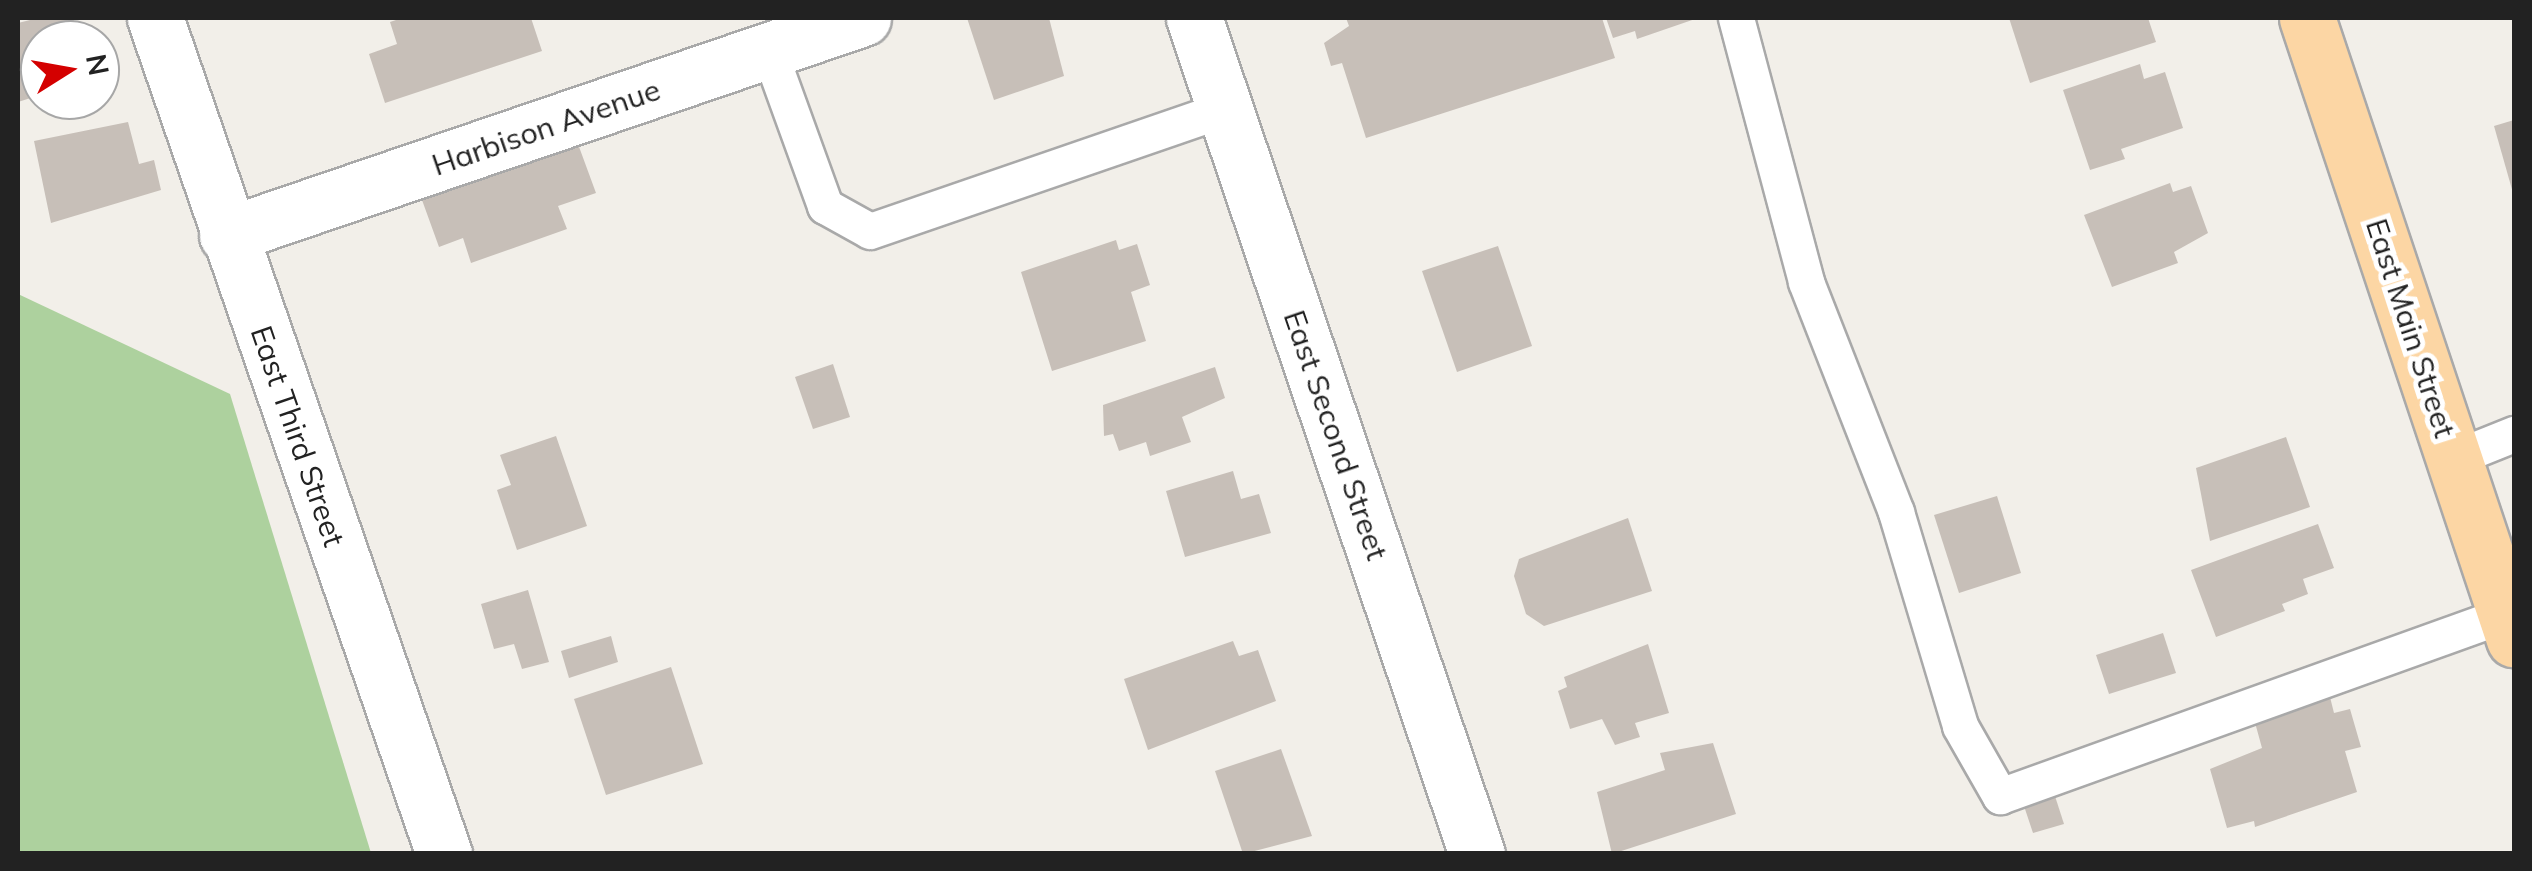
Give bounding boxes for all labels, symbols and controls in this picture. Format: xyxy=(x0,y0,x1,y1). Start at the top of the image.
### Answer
north arrow xyxy=(20,20,120,120)
text: N xyxy=(79,51,117,78)
street label: Harbison Avenue xyxy=(427,71,665,183)
street label: East Main Street xyxy=(2359,214,2463,442)
street label: East Second Street xyxy=(1276,305,1396,565)
street label: East Third Street xyxy=(243,321,353,551)

